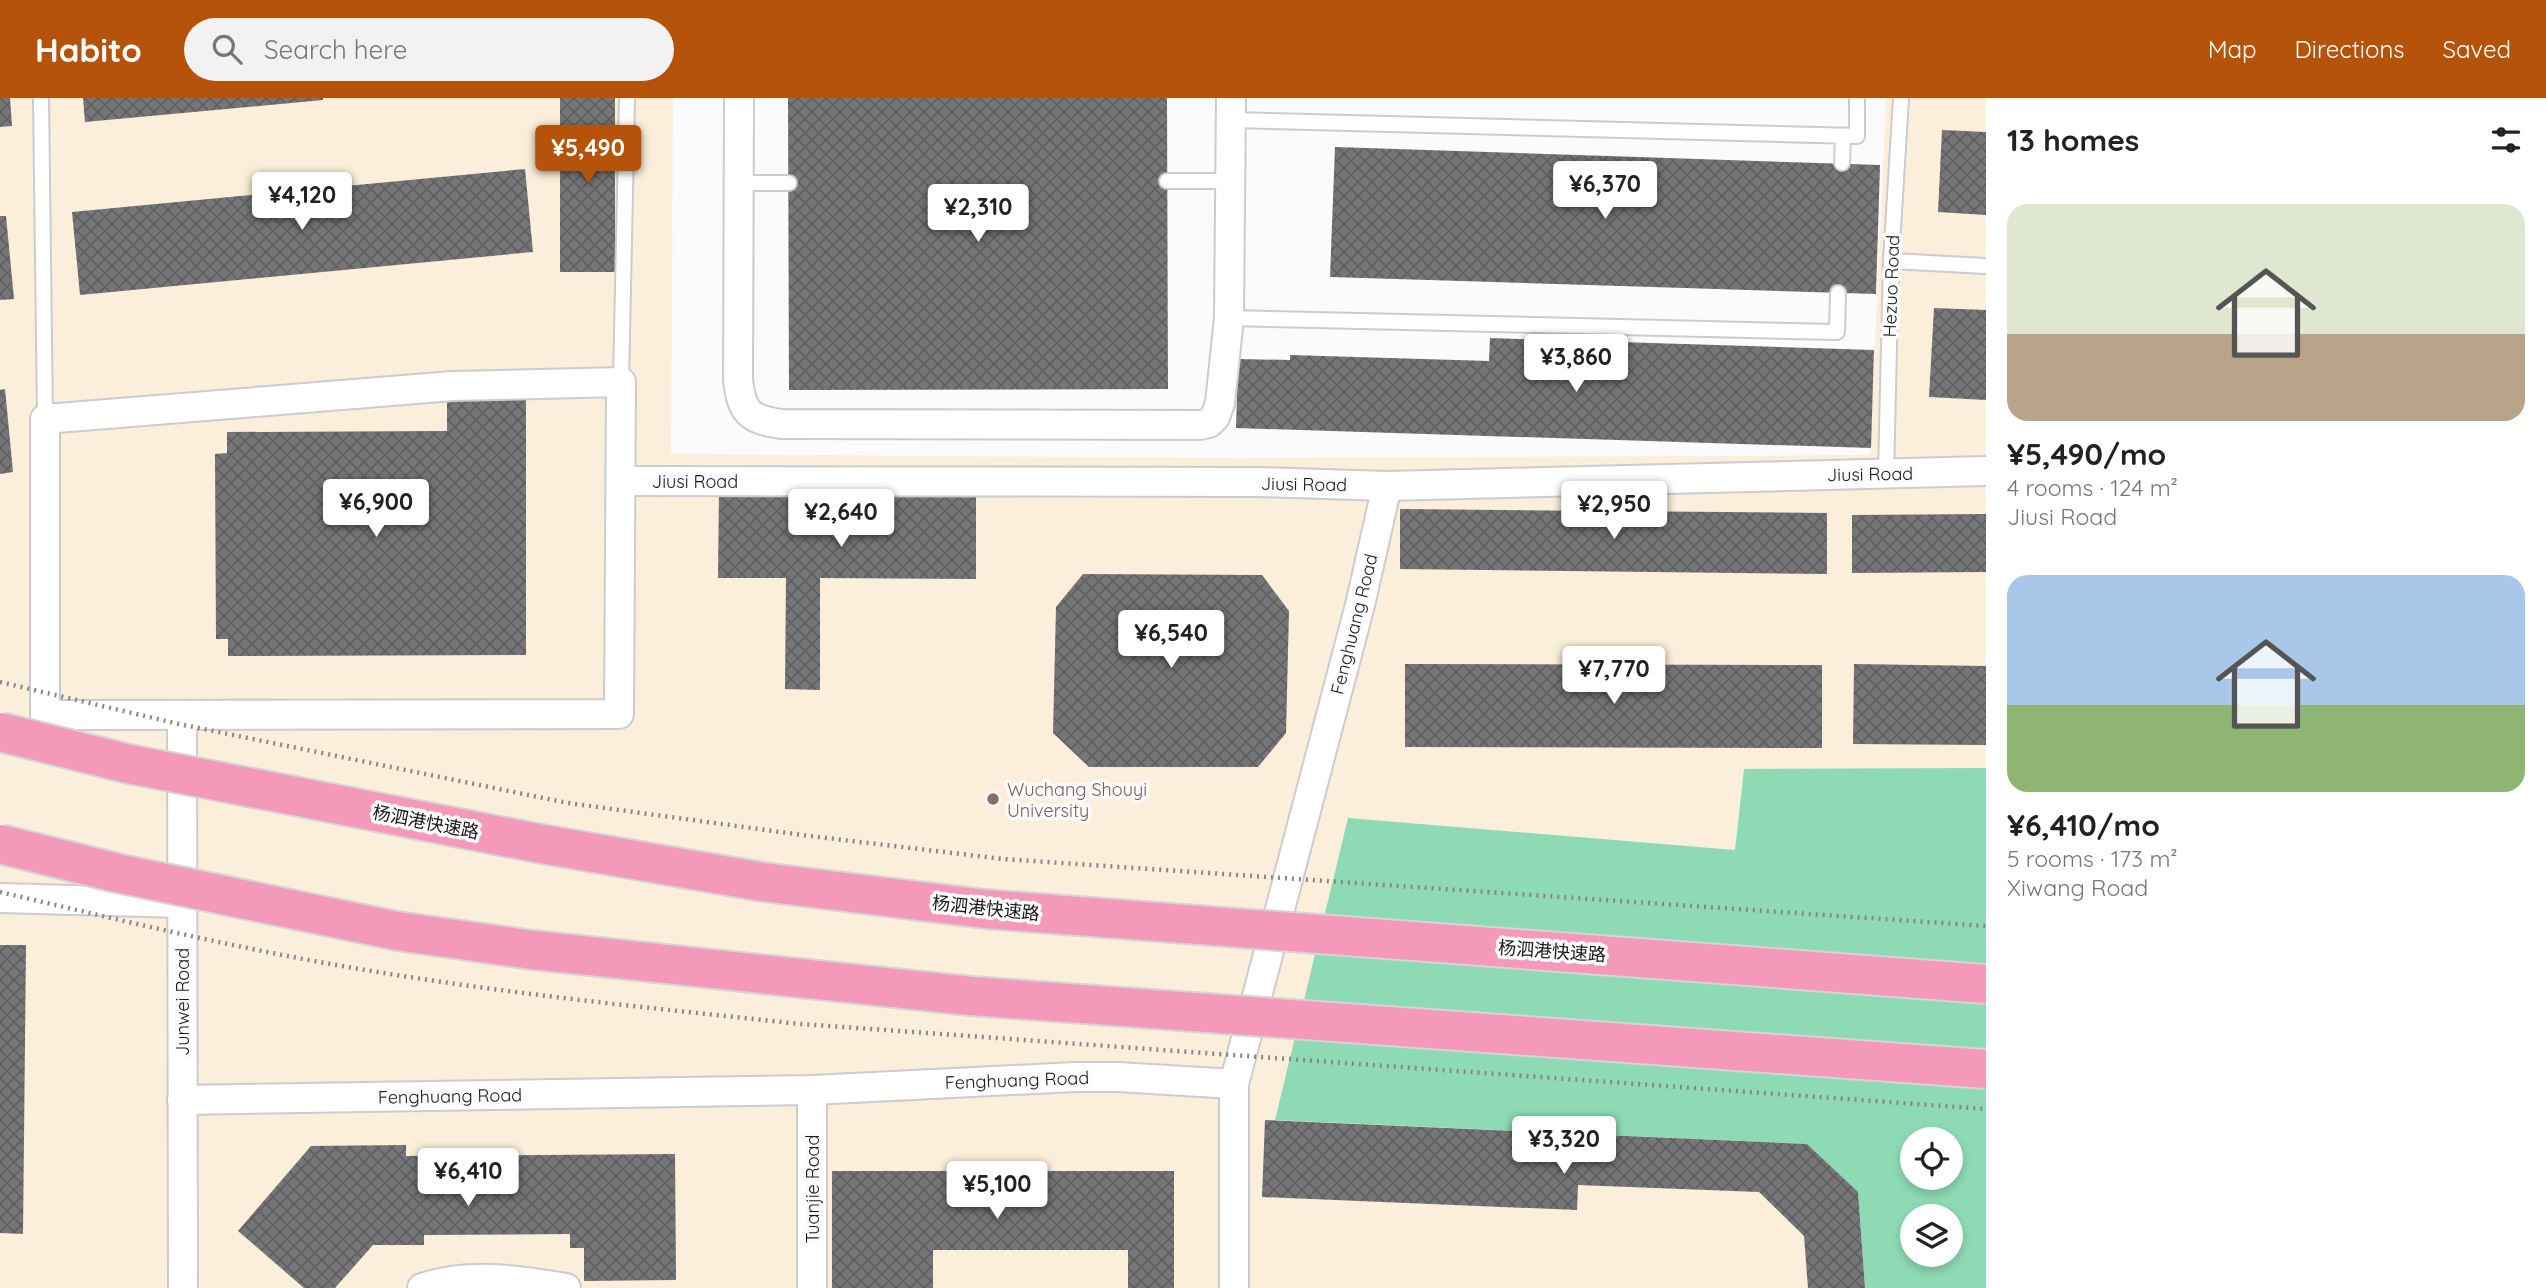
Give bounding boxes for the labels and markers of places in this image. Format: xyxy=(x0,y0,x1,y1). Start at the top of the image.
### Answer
pin: ¥5,490 xyxy=(531,126,645,185)
pin: ¥6,370 xyxy=(1548,162,1662,221)
pin: ¥4,120 xyxy=(245,172,359,232)
pin: ¥2,310 xyxy=(921,184,1035,244)
pin: ¥3,860 xyxy=(1519,334,1633,394)
pin: ¥6,900 xyxy=(319,480,433,539)
pin: ¥2,950 xyxy=(1557,482,1671,541)
pin: ¥2,640 xyxy=(784,490,898,549)
pin: ¥6,540 xyxy=(1114,610,1228,670)
pin: ¥7,770 xyxy=(1557,646,1671,706)
place label: Wuchang Shouyi University xyxy=(1007,778,1147,822)
marker: Wuchang Shouyi University xyxy=(985,791,1001,807)
pin: ¥3,320 xyxy=(1507,1116,1621,1176)
pin: ¥6,410 xyxy=(411,1148,525,1208)
pin: ¥5,100 xyxy=(940,1162,1054,1221)

